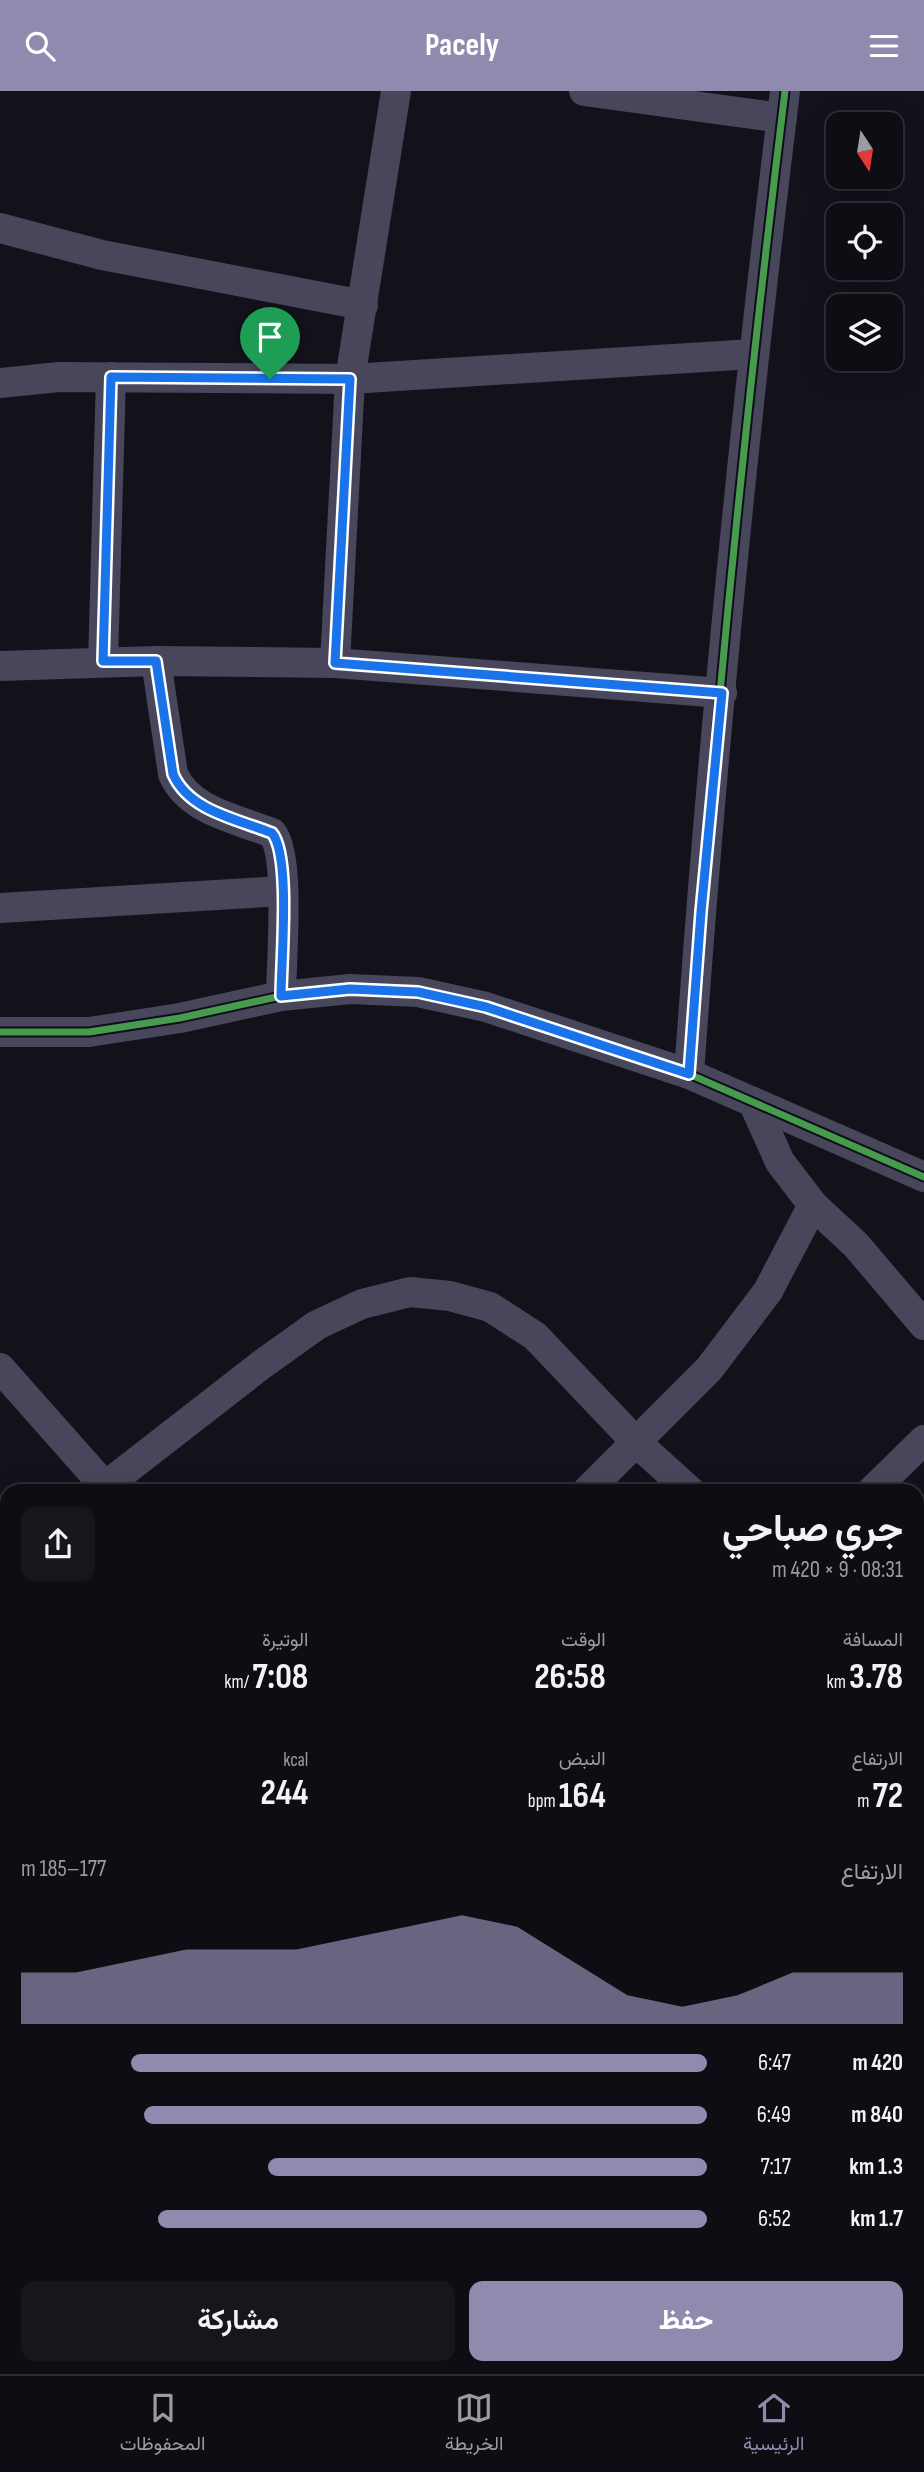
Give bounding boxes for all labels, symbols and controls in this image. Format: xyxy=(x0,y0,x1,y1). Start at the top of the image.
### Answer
text: Pacely xyxy=(425,26,499,65)
icon: search xyxy=(21,27,59,65)
icon: menu xyxy=(865,27,903,65)
north arrow xyxy=(826,112,903,189)
map controls xyxy=(826,112,903,371)
button: locate xyxy=(826,203,903,280)
button: layers xyxy=(826,294,903,371)
pin xyxy=(240,307,300,379)
icon: arrive xyxy=(251,318,289,356)
button: share xyxy=(21,1507,95,1581)
text: جري صباحي xyxy=(722,1507,903,1552)
text: 08:31 · 9 × 420 m xyxy=(772,1556,903,1584)
text: الوتيرة xyxy=(262,1629,308,1652)
text: الوقت xyxy=(561,1629,606,1652)
text: المسافة xyxy=(843,1629,903,1652)
text: 7:08 xyxy=(252,1656,308,1699)
text: 26:58 xyxy=(534,1656,606,1699)
text: 3.78 xyxy=(849,1656,903,1699)
text: /km xyxy=(224,1671,252,1694)
text: km xyxy=(827,1671,849,1694)
text: النبض xyxy=(559,1748,606,1771)
text: الارتفاع xyxy=(851,1748,903,1771)
text: kcal xyxy=(283,1749,308,1772)
text: 244 xyxy=(260,1772,308,1815)
text: 164 xyxy=(559,1775,606,1818)
text: 72 xyxy=(873,1775,903,1818)
text: bpm xyxy=(528,1790,559,1813)
text: m xyxy=(857,1790,873,1813)
text: 177–185 m xyxy=(21,1855,106,1883)
text: الارتفاع xyxy=(841,1858,903,1886)
text: 6:47 xyxy=(758,2049,791,2077)
text: 420 m xyxy=(852,2049,903,2077)
text: 6:49 xyxy=(757,2101,791,2129)
text: 840 m xyxy=(851,2101,903,2129)
text: 7:17 xyxy=(760,2153,791,2181)
text: 1.3 km xyxy=(849,2153,903,2181)
text: 6:52 xyxy=(758,2205,791,2233)
text: 1.7 km xyxy=(850,2205,903,2233)
button: مشاركة xyxy=(21,2281,455,2361)
button: حفظ xyxy=(469,2281,903,2361)
tab: المحفوظات xyxy=(120,2389,205,2460)
tab: الخريطة xyxy=(445,2389,503,2460)
tab: الرئيسية xyxy=(743,2389,804,2460)

